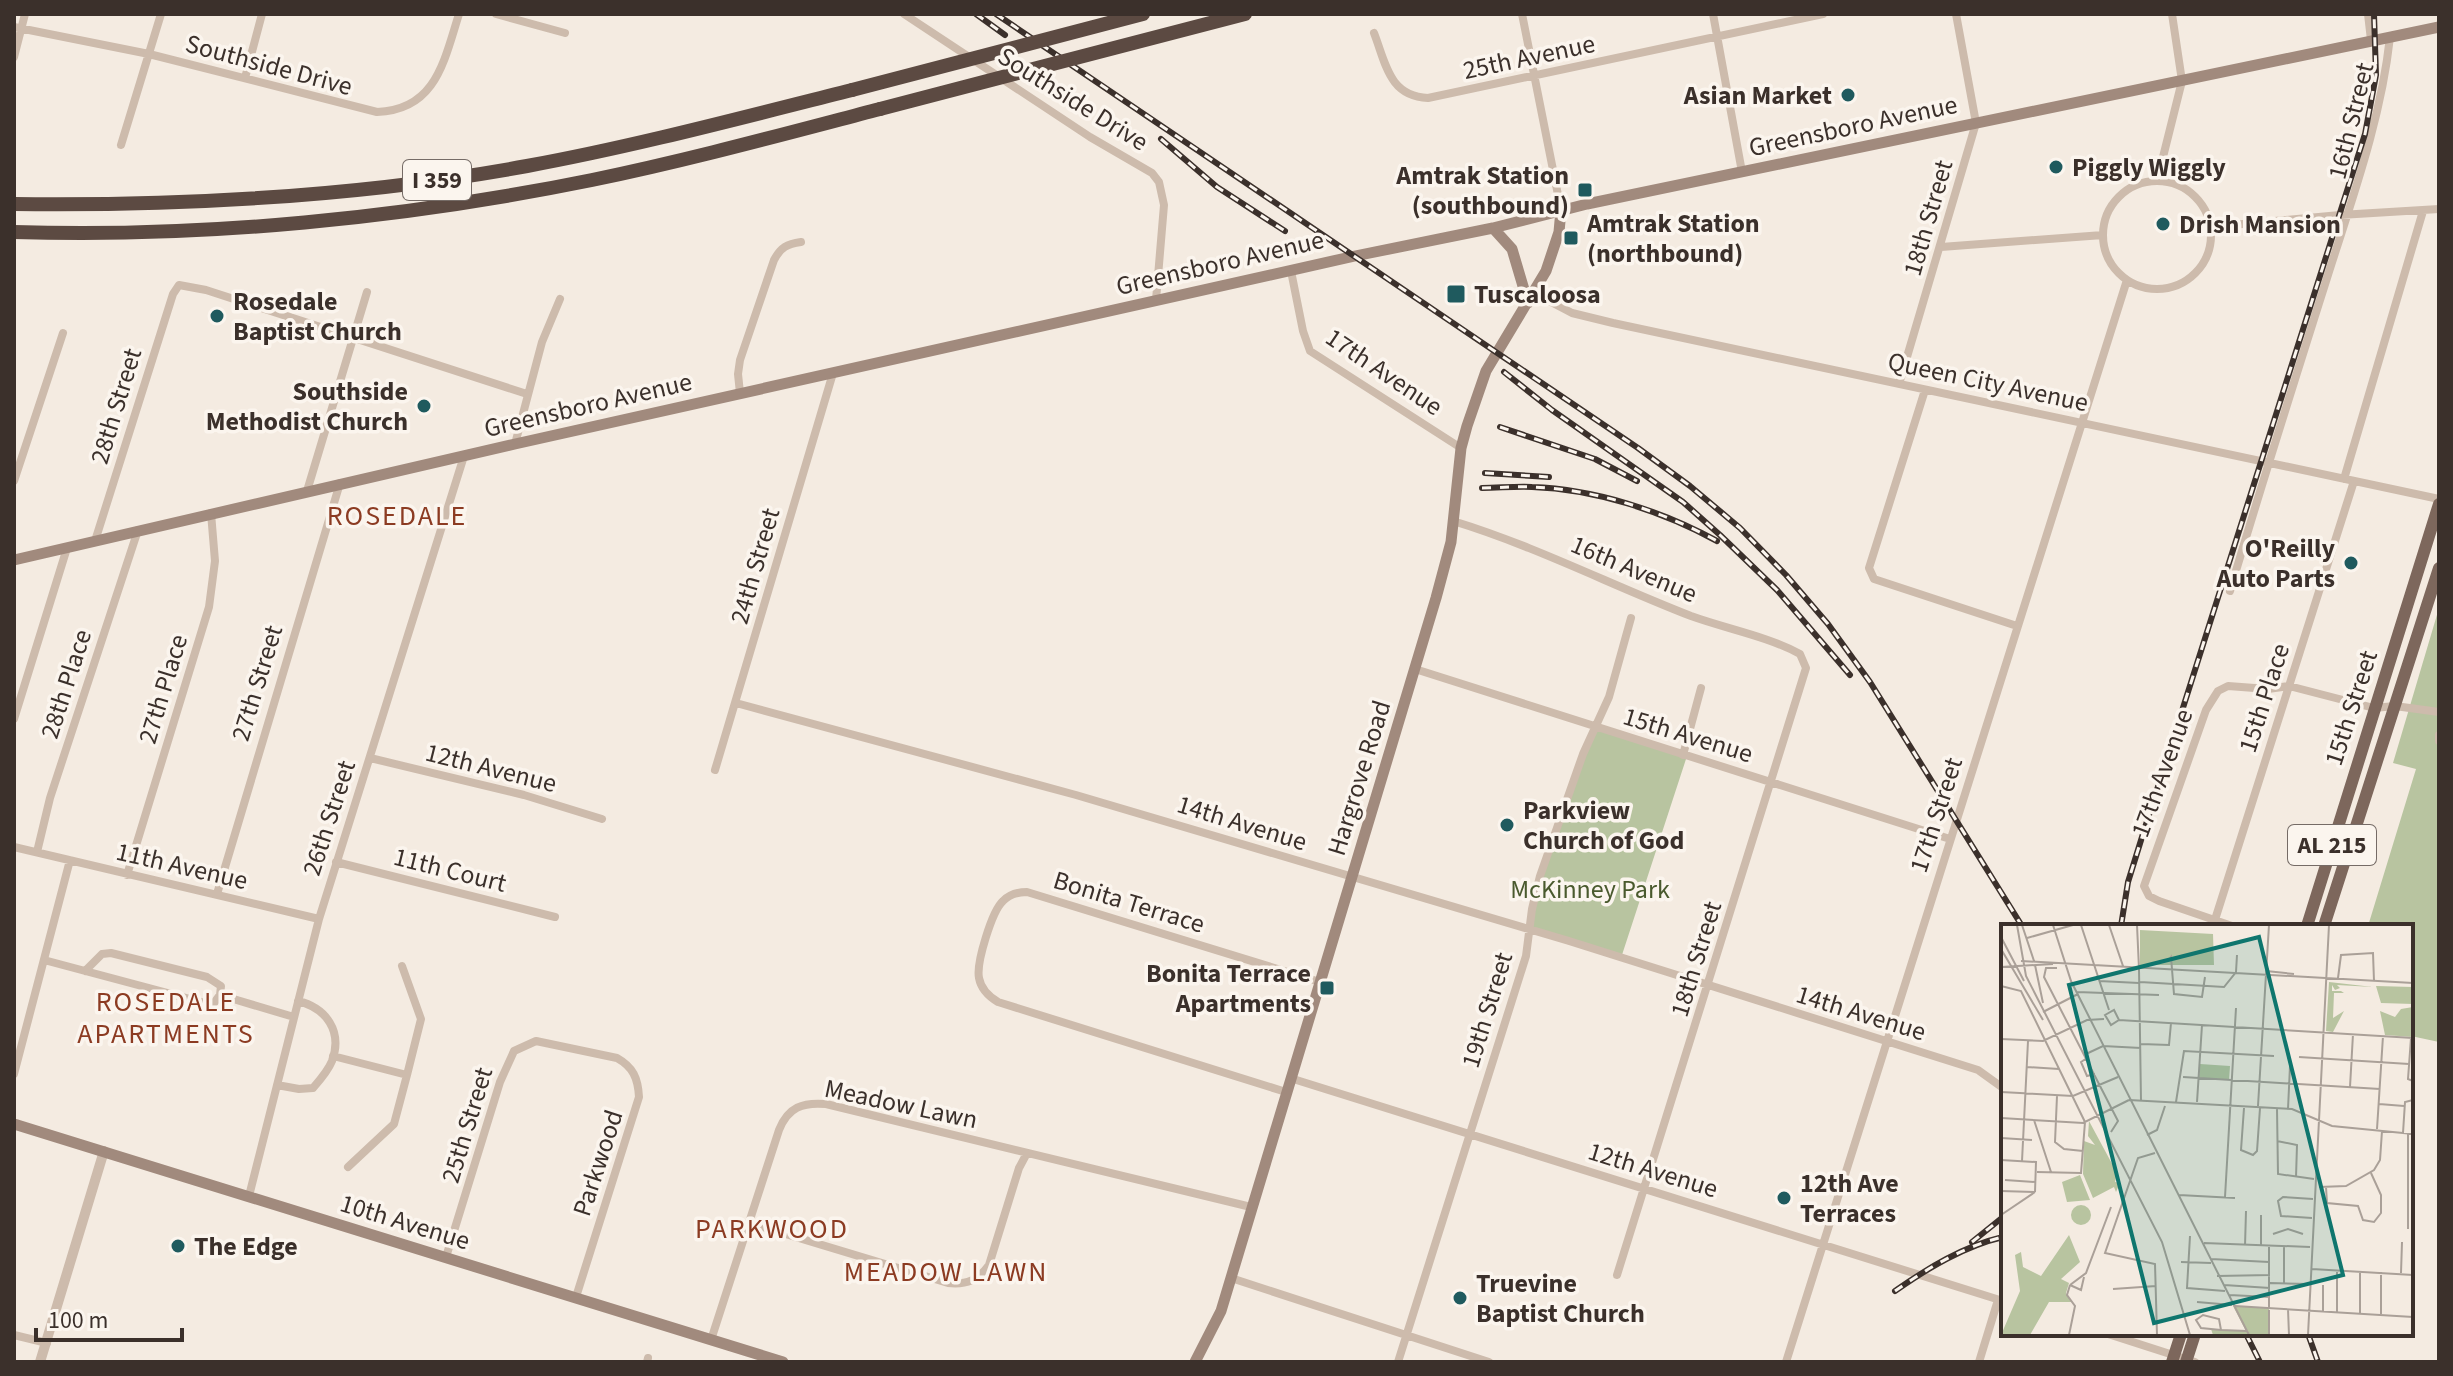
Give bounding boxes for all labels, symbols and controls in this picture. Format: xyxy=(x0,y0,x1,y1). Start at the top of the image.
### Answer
street label: Southside Drive xyxy=(182,25,356,105)
street label: 25th Avenue xyxy=(1460,25,1598,89)
street label: Southside Drive xyxy=(991,38,1155,160)
street label: 16th Street xyxy=(2319,59,2383,183)
place label: Asian Market xyxy=(1683,77,1832,114)
street label: Greensboro Avenue xyxy=(1745,86,1961,166)
marker: Asian Market xyxy=(1839,86,1857,104)
place label: Piggly Wiggly xyxy=(2072,149,2226,186)
street label: 18th Street xyxy=(1894,155,1962,280)
place label: Amtrak Station (southbound) xyxy=(1395,157,1569,224)
marker: Piggly Wiggly xyxy=(2047,158,2065,176)
road number: I 359 xyxy=(403,160,471,200)
marker: Amtrak Station (southbound) xyxy=(1576,181,1594,199)
place label: Amtrak Station (northbound) xyxy=(1586,205,1760,272)
place label: Drish Mansion xyxy=(2179,206,2341,243)
marker: Drish Mansion xyxy=(2154,215,2172,233)
street label: Greensboro Avenue xyxy=(1112,221,1328,305)
marker: Amtrak Station (northbound) xyxy=(1562,229,1580,247)
place label: Tuscaloosa xyxy=(1474,276,1601,313)
place label: Rosedale Baptist Church xyxy=(233,283,402,350)
marker: Tuscaloosa xyxy=(1445,283,1467,305)
marker: Rosedale Baptist Church xyxy=(208,307,226,325)
street label: 17th Avenue xyxy=(1318,319,1450,425)
street label: 28th Street xyxy=(81,343,151,468)
street label: Queen City Avenue xyxy=(1884,343,2092,421)
street label: Greensboro Avenue xyxy=(480,363,696,447)
place label: Southside Methodist Church xyxy=(206,373,408,440)
marker: Southside Methodist Church xyxy=(415,397,433,415)
district label: ROSEDALE xyxy=(327,496,467,536)
street label: 24th Street xyxy=(721,503,789,628)
street label: 16th Avenue xyxy=(1565,526,1703,612)
place label: O'Reilly Auto Parts xyxy=(2215,530,2335,597)
marker: O'Reilly Auto Parts xyxy=(2342,554,2360,572)
street label: 27th Street xyxy=(222,620,292,745)
street label: 28th Place xyxy=(31,625,101,743)
street label: 27th Place xyxy=(129,630,197,748)
street label: 15th Place xyxy=(2229,639,2299,757)
street label: 15th Street xyxy=(2315,645,2387,770)
street label: Hargrove Road xyxy=(1318,696,1400,860)
street label: 15th Avenue xyxy=(1618,698,1758,772)
street label: 17th Avenue xyxy=(2122,704,2202,842)
street label: 12th Avenue xyxy=(421,734,561,802)
street label: 17th Street xyxy=(1900,752,1972,877)
street label: 26th Street xyxy=(293,755,365,880)
street label: 14th Avenue xyxy=(1172,786,1312,860)
place label: Parkview Church of God xyxy=(1523,792,1684,859)
marker: Parkview Church of God xyxy=(1498,816,1516,834)
road number: AL 215 xyxy=(2288,825,2376,865)
street label: 11th Avenue xyxy=(113,833,251,899)
street label: 11th Court xyxy=(390,838,510,902)
street label: Bonita Terrace xyxy=(1049,861,1209,943)
park label: McKinney Park xyxy=(1510,871,1670,908)
street label: 18th Street xyxy=(1661,896,1731,1021)
inset map xyxy=(2001,924,2413,1336)
street label: 19th Street xyxy=(1452,947,1522,1072)
place label: Bonita Terrace Apartments xyxy=(1146,955,1311,1022)
street label: 14th Avenue xyxy=(1791,976,1931,1050)
marker: Bonita Terrace Apartments xyxy=(1318,979,1336,997)
district label: ROSEDALE APARTMENTS xyxy=(77,982,255,1054)
street label: 25th Street xyxy=(432,1062,502,1187)
street label: Meadow Lawn xyxy=(821,1070,981,1138)
street label: Parkwood xyxy=(563,1105,633,1221)
street label: 12th Avenue xyxy=(1583,1133,1723,1207)
place label: 12th Ave Terraces xyxy=(1800,1165,1899,1232)
street label: 10th Avenue xyxy=(335,1185,475,1259)
marker: 12th Ave Terraces xyxy=(1775,1189,1793,1207)
district label: PARKWOOD xyxy=(695,1209,849,1249)
place label: The Edge xyxy=(194,1228,298,1265)
marker: The Edge xyxy=(169,1237,187,1255)
district label: MEADOW LAWN xyxy=(844,1252,1048,1292)
place label: Truevine Baptist Church xyxy=(1476,1265,1645,1332)
marker: Truevine Baptist Church xyxy=(1451,1289,1469,1307)
scale bar xyxy=(36,1292,182,1342)
text: 100 m xyxy=(48,1303,108,1338)

